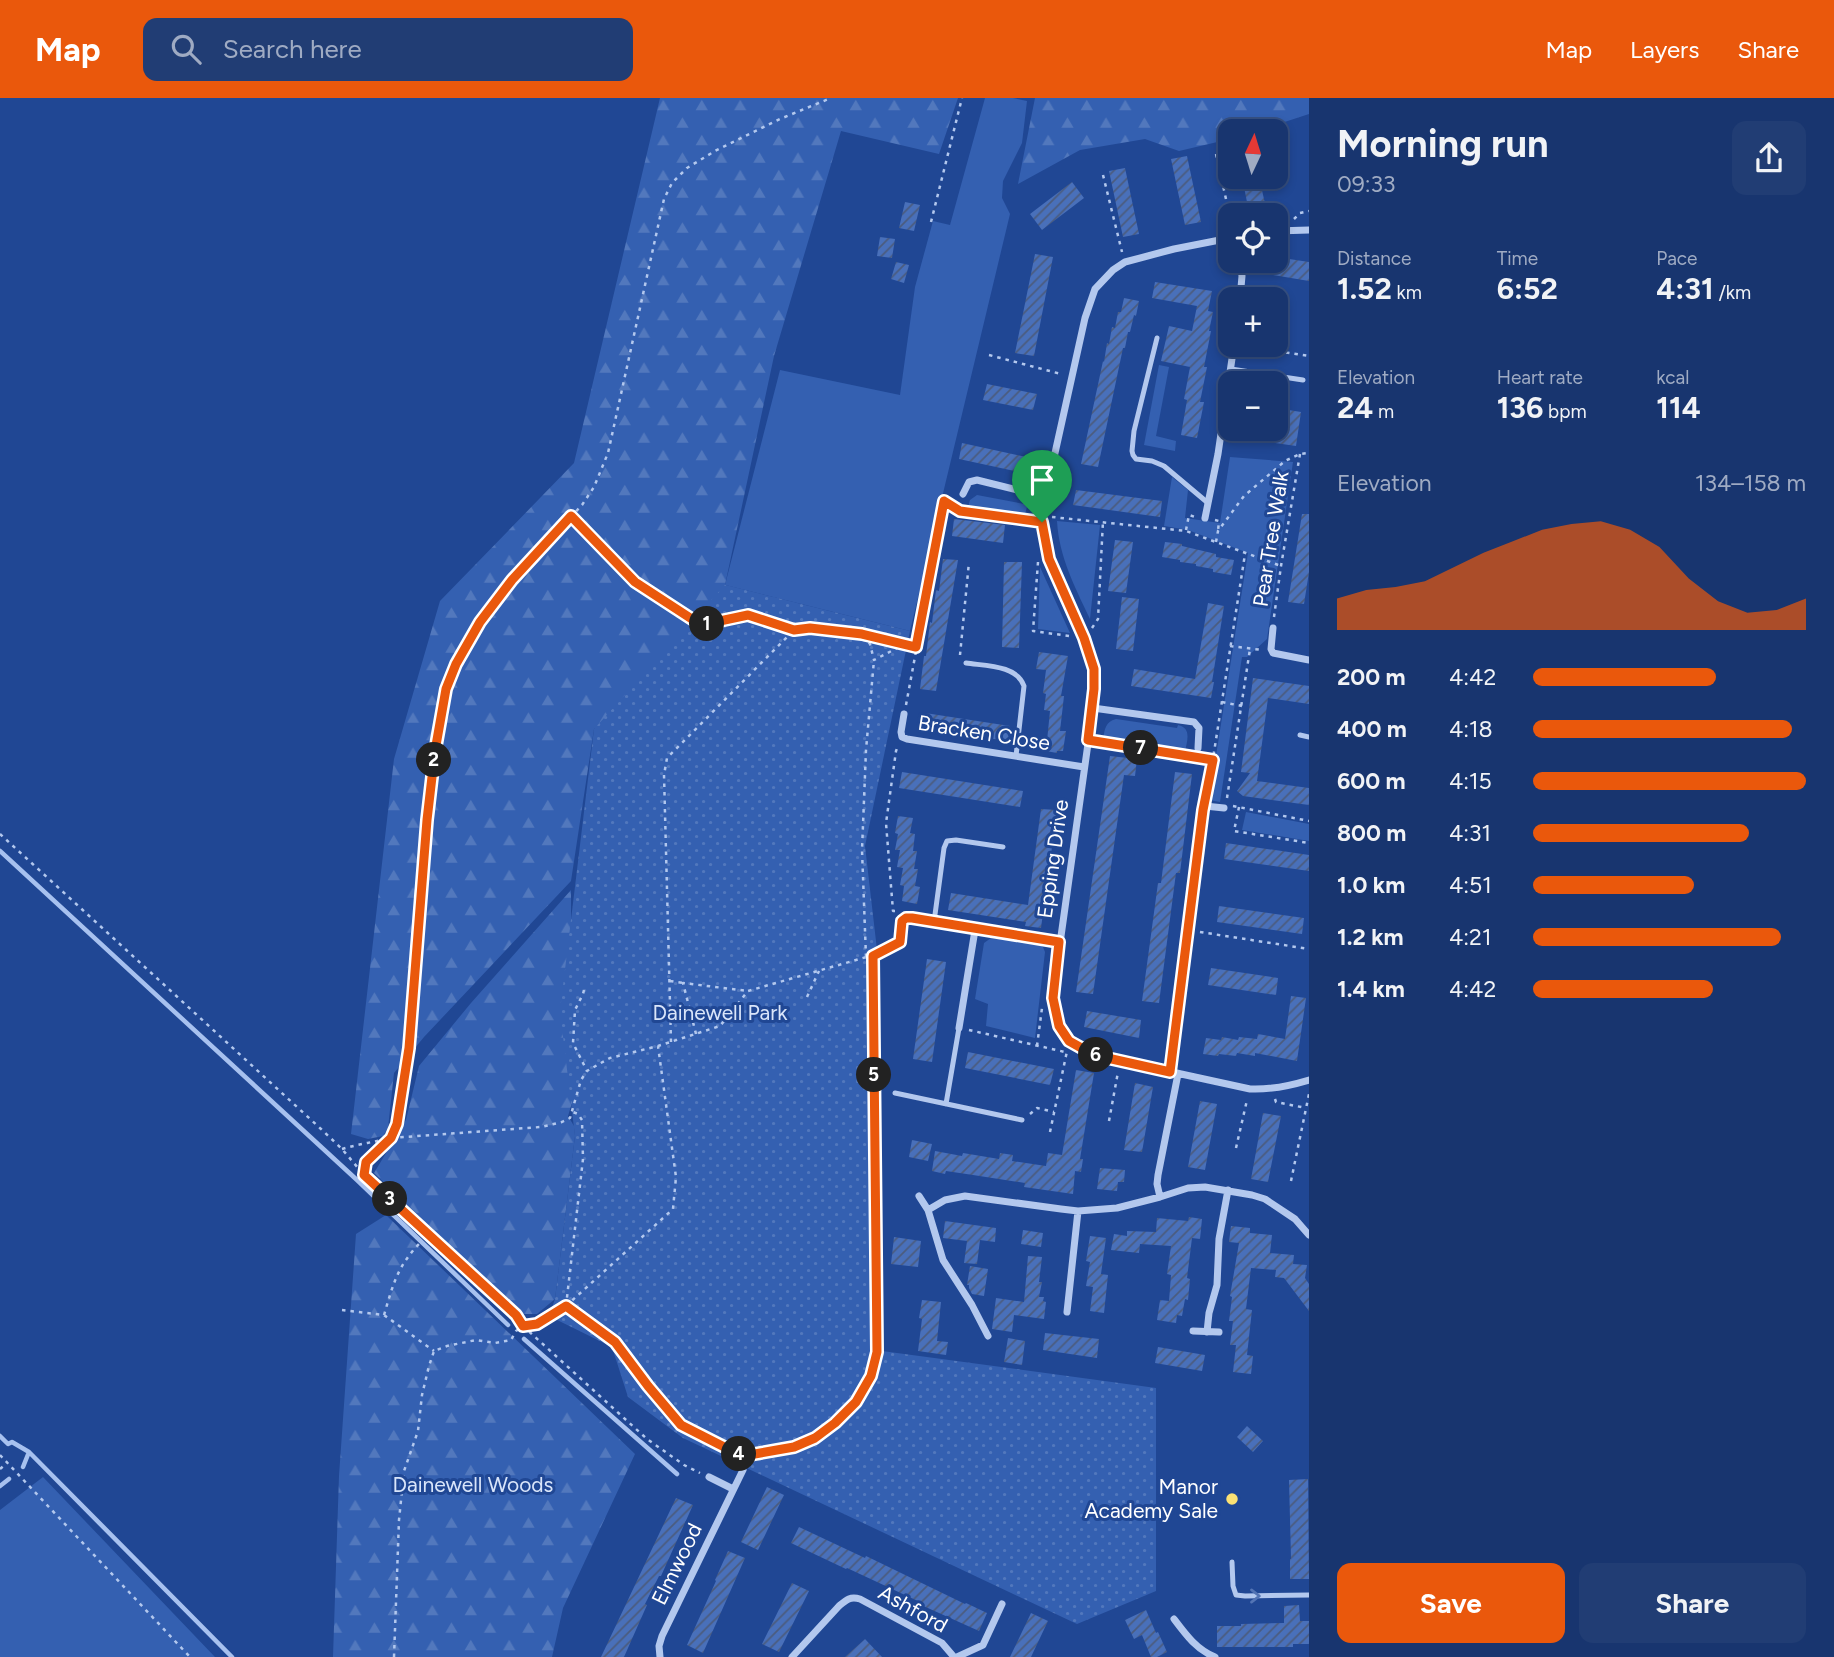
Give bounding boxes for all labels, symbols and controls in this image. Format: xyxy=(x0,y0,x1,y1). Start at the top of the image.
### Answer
search box xyxy=(143,18,633,81)
text: Map xyxy=(35,30,101,69)
icon: search xyxy=(167,30,205,68)
text: Search here xyxy=(223,33,362,65)
text: Map xyxy=(1545,35,1592,64)
text: Layers xyxy=(1630,35,1699,64)
text: Share xyxy=(1737,35,1799,64)
north arrow xyxy=(1218,119,1288,189)
map controls xyxy=(1218,119,1288,441)
text: Morning run xyxy=(1337,121,1549,167)
button: share xyxy=(1732,121,1806,195)
text: 09:33 xyxy=(1337,170,1396,198)
button: locate xyxy=(1218,203,1288,273)
text: Distance xyxy=(1337,247,1411,270)
text: Time xyxy=(1497,247,1538,270)
text: Pace xyxy=(1656,247,1697,270)
text: 1.52 xyxy=(1337,270,1392,307)
text: 6:52 xyxy=(1497,270,1558,307)
text: 4:31 xyxy=(1656,270,1714,307)
text: km xyxy=(1392,281,1422,304)
text: /km xyxy=(1714,281,1751,304)
button: + xyxy=(1218,287,1288,357)
text: Elevation xyxy=(1337,366,1415,389)
text: Heart rate xyxy=(1497,366,1583,389)
text: kcal xyxy=(1656,366,1690,389)
button: − xyxy=(1218,371,1288,441)
text: 24 xyxy=(1337,389,1373,426)
text: 136 xyxy=(1497,389,1543,426)
text: 114 xyxy=(1656,389,1701,426)
text: m xyxy=(1373,400,1394,423)
text: bpm xyxy=(1543,400,1587,423)
pin xyxy=(1012,450,1072,522)
icon: arrive xyxy=(1023,461,1061,499)
street label: Pear Tree Walk xyxy=(1247,468,1294,609)
text: Elevation xyxy=(1337,469,1432,497)
text: 134–158 m xyxy=(1695,469,1806,497)
pin: 1 xyxy=(690,606,724,642)
text: 1 xyxy=(702,612,711,635)
text: 200 m xyxy=(1337,663,1406,691)
text: 4:42 xyxy=(1449,663,1496,691)
street label: Bracken Close xyxy=(916,710,1052,755)
text: 400 m xyxy=(1337,715,1407,743)
text: 4:18 xyxy=(1449,715,1493,743)
pin: 7 xyxy=(1124,730,1158,766)
text: 7 xyxy=(1135,736,1146,759)
pin: 2 xyxy=(416,742,452,778)
text: 2 xyxy=(428,748,439,771)
text: 600 m xyxy=(1337,767,1406,795)
text: 4:15 xyxy=(1449,767,1492,795)
street label: Epping Drive xyxy=(1032,798,1073,920)
text: 800 m xyxy=(1337,819,1406,847)
text: 4:31 xyxy=(1449,819,1491,847)
text: 1.0 km xyxy=(1337,871,1405,899)
text: 4:51 xyxy=(1449,871,1492,899)
text: 1.2 km xyxy=(1337,923,1404,951)
text: 4:21 xyxy=(1449,923,1491,951)
text: 1.4 km xyxy=(1337,975,1405,1003)
text: 4:42 xyxy=(1449,975,1496,1003)
park label: Dainewell Park xyxy=(653,1000,788,1025)
pin: 6 xyxy=(1078,1038,1114,1072)
text: 6 xyxy=(1090,1043,1101,1066)
pin: 5 xyxy=(856,1058,892,1093)
text: 5 xyxy=(868,1063,879,1086)
pin: 3 xyxy=(372,1182,408,1216)
text: 3 xyxy=(384,1187,395,1210)
pin: 4 xyxy=(722,1436,756,1472)
text: 4 xyxy=(732,1442,745,1465)
park label: Dainewell Woods xyxy=(393,1472,553,1497)
place label: Manor Academy Sale xyxy=(1084,1474,1218,1523)
marker: Manor Academy Sale xyxy=(1224,1491,1240,1507)
street label: Elmwood xyxy=(646,1519,707,1609)
button: Save xyxy=(1337,1563,1565,1643)
button: Share xyxy=(1579,1563,1806,1643)
street label: Ashford xyxy=(874,1579,952,1638)
one-way arrow xyxy=(1251,1588,1261,1604)

